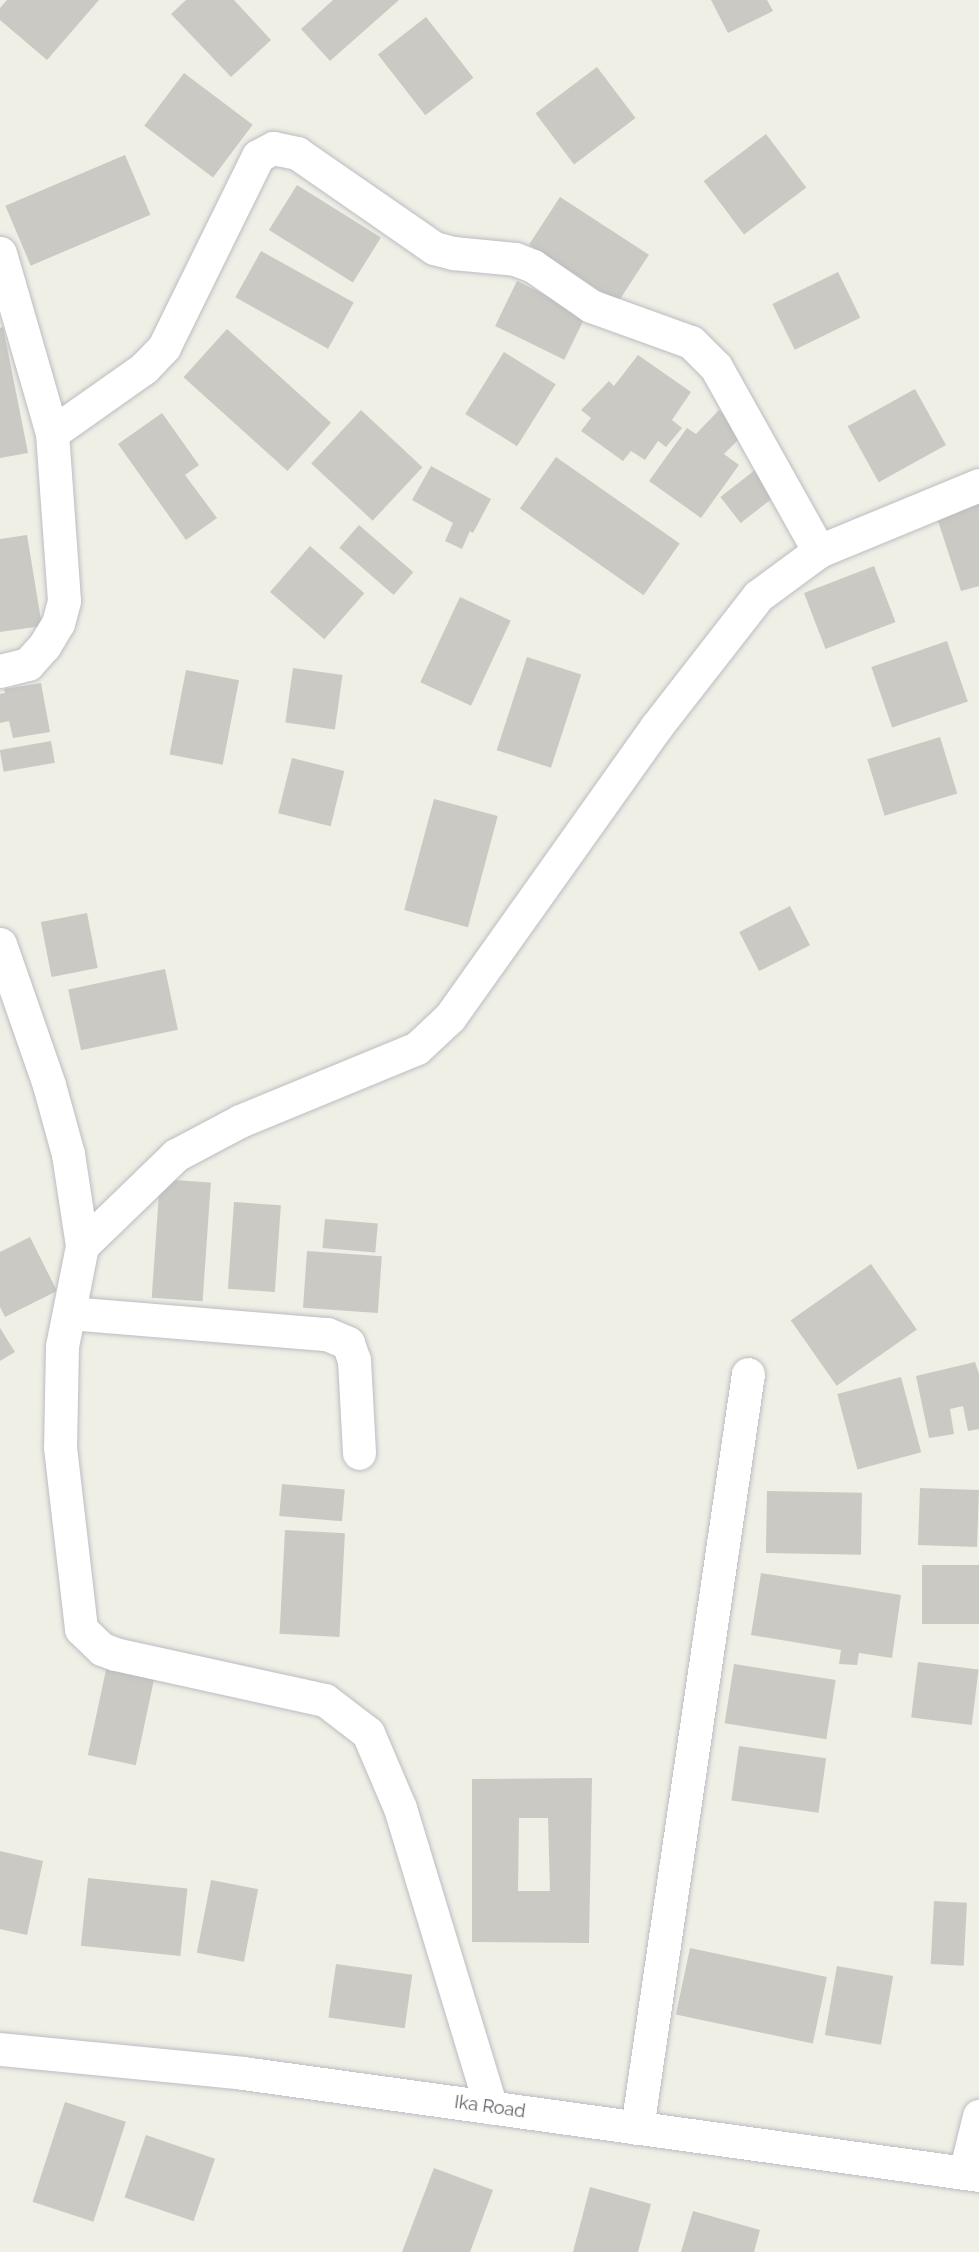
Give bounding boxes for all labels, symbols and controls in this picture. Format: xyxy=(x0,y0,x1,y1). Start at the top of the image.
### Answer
street label: Ika Road xyxy=(453,2091,527,2123)

